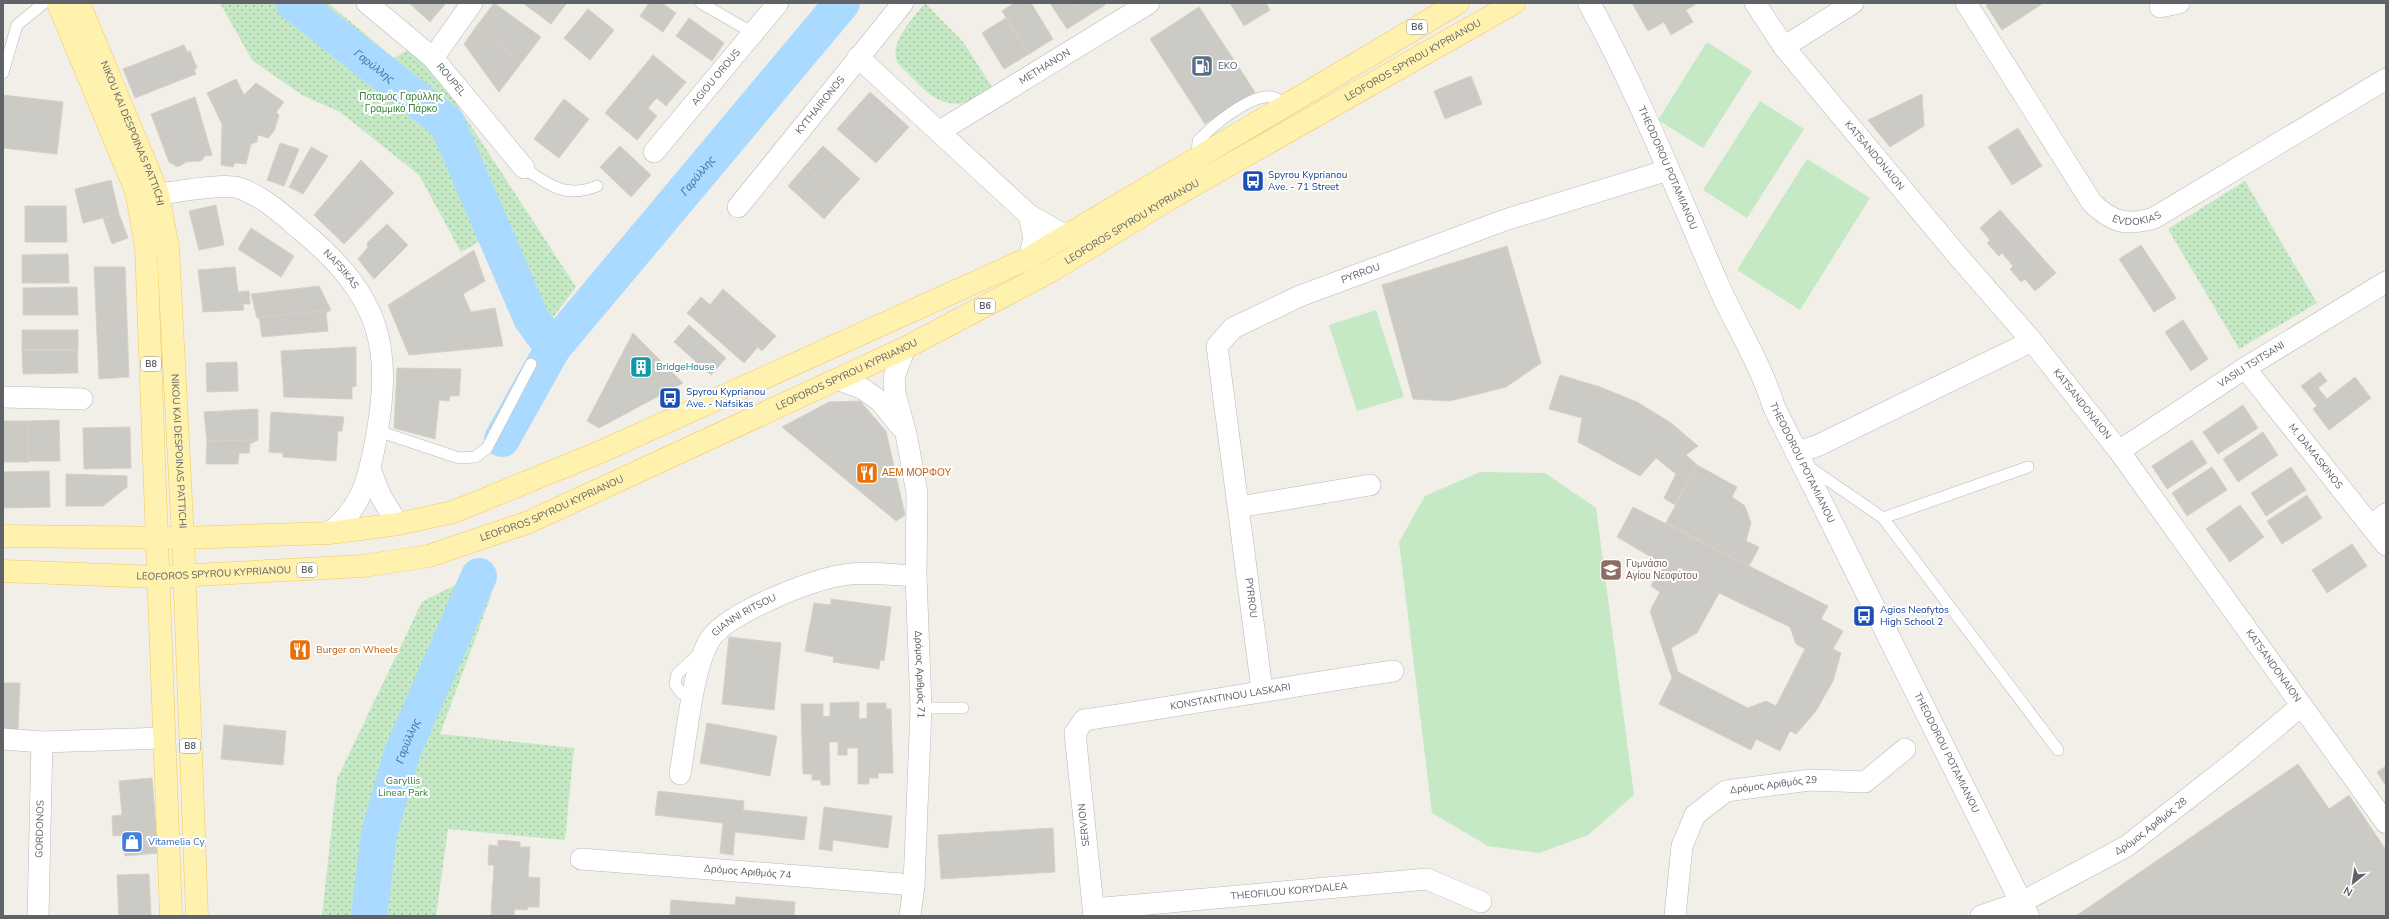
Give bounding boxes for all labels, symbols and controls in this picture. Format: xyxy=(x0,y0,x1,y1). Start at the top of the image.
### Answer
street label: LEOFOROS SPYROU KYPRIANOU xyxy=(1342,16,1484,105)
road number: B6 xyxy=(1407,20,1427,34)
water label: Γαρύλλης xyxy=(351,45,398,87)
street label: AGIOU OROUS xyxy=(688,46,744,109)
street label: METHANON xyxy=(1017,46,1073,88)
fuel station icon: EKO xyxy=(1189,53,1215,79)
street label: NIKOU KAI DESPOINAS PATTICHI xyxy=(97,59,167,207)
place label: EKO xyxy=(1218,59,1238,73)
street label: ROUPEL xyxy=(433,60,469,100)
street label: KYTHAIRONOS xyxy=(793,73,848,137)
park label: Ποταμός Γαρύλλης Γραμμικό Πάρκο xyxy=(359,90,443,116)
street label: THEODOROU POTAMIANOU xyxy=(1634,104,1701,232)
street label: KATSANDONAION xyxy=(1841,118,1907,193)
water label: Γαρύλλης xyxy=(677,152,719,198)
bus stop icon: Spyrou Kyprianou Ave. - 71 Street xyxy=(1240,168,1266,194)
place label: Spyrou Kyprianou Ave. - 71 Street xyxy=(1268,168,1347,194)
street label: LEOFOROS SPYROU KYPRIANOU xyxy=(1062,176,1202,268)
street label: EVDOKIAS xyxy=(2110,208,2164,229)
street label: NAFSIKAS xyxy=(320,246,362,292)
street label: PYRROU xyxy=(1339,260,1382,287)
road number: B6 xyxy=(975,299,995,313)
street label: LEOFOROS SPYROU KYPRIANOU xyxy=(774,336,920,414)
street label: VASILI TSITSANI xyxy=(2214,338,2287,392)
building icon: BridgeHouse xyxy=(628,354,654,380)
road number: B8 xyxy=(141,357,161,371)
place label: BridgeHouse xyxy=(656,360,715,374)
street label: KATSANDONAION xyxy=(2050,366,2114,443)
street label: NIKOU KAI DESPOINAS PATTICHI xyxy=(168,373,189,529)
bus stop icon: Spyrou Kyprianou Ave. - Nafsikas xyxy=(657,385,683,411)
place label: Spyrou Kyprianou Ave. - Nafsikas xyxy=(686,385,765,411)
street label: THEODOROU POTAMIANOU xyxy=(1766,401,1838,526)
street label: M. DAMASKINOS xyxy=(2285,421,2346,492)
restaurant icon: ΑΕΜ ΜΟΡΦΟΥ xyxy=(854,460,880,486)
place label: ΑΕΜ ΜΟΡΦΟΥ xyxy=(882,466,951,480)
street label: LEOFOROS SPYROU KYPRIANOU xyxy=(478,472,626,545)
school or university icon: Γυμνάσιο Αγίου Νεοφύτου xyxy=(1598,557,1624,583)
place label: Γυμνάσιο Αγίου Νεοφύτου xyxy=(1626,557,1697,583)
street label: LEOFOROS SPYROU KYPRIANOU xyxy=(136,563,292,584)
road number: B6 xyxy=(297,563,317,577)
street label: PYRROU xyxy=(1242,577,1260,619)
street label: GIANNI RITSOU xyxy=(709,591,779,640)
bus stop icon: Agios Neofytos High School 2 xyxy=(1851,603,1877,629)
place label: Agios Neofytos High School 2 xyxy=(1880,603,1949,629)
street label: KATSANDONAION xyxy=(2242,627,2304,705)
street label: Δρόμος Αριθμός 71 xyxy=(911,630,928,719)
restaurant icon: Burger on Wheels xyxy=(287,637,313,663)
place label: Burger on Wheels xyxy=(316,643,398,657)
street label: KONSTANTINOU LASKARI xyxy=(1169,680,1292,714)
street label: THEODOROU POTAMIANOU xyxy=(1911,690,1983,815)
water label: Γαρύλλης xyxy=(392,716,424,765)
road number: B8 xyxy=(180,739,200,753)
street label: Δρόμος Αριθμός 29 xyxy=(1729,773,1817,797)
park label: Garyllis Linear Park xyxy=(378,774,429,800)
street label: Δρόμος Αριθμός 28 xyxy=(2112,794,2190,858)
street label: GORDONOS xyxy=(32,800,48,858)
street label: SERVION xyxy=(1075,803,1093,847)
shop icon: Vitamelia Cy xyxy=(119,829,145,855)
place label: Vitamelia Cy xyxy=(147,835,206,849)
street label: Δρόμος Αριθμός 74 xyxy=(703,862,792,882)
north arrow xyxy=(2333,863,2373,903)
street label: THEOFILOU KORYDALEA xyxy=(1230,879,1349,904)
text: N xyxy=(2341,883,2356,900)

